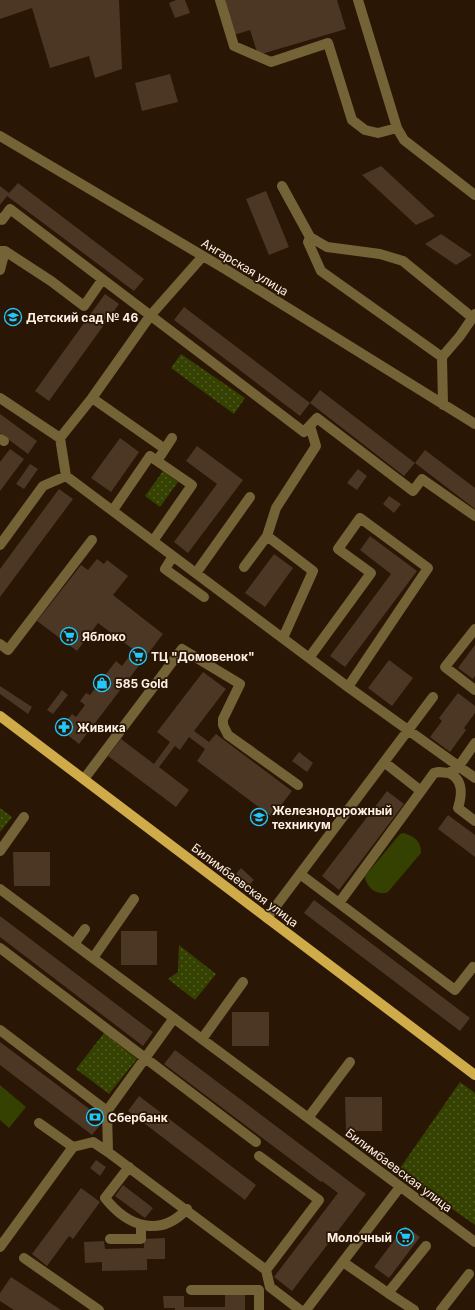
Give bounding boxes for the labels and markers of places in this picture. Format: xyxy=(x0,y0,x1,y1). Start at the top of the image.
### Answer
school or university icon: Детский сад № 46 xyxy=(3,307,23,327)
place label: Детский сад № 46 xyxy=(26,310,138,325)
supermarket icon: Яблоко xyxy=(59,626,79,646)
place label: Яблоко xyxy=(82,629,126,644)
supermarket icon: ТЦ "Домовенок" xyxy=(128,646,148,666)
place label: ТЦ "Домовенок" xyxy=(151,649,255,664)
shop icon: 585 Gold xyxy=(92,673,112,693)
place label: 585 Gold xyxy=(115,676,168,691)
pharmacy icon: Живика xyxy=(54,717,74,737)
place label: Живика xyxy=(77,720,126,735)
place label: Железнодорожный техникум xyxy=(272,803,392,832)
school or university icon: Железнодорожный техникум xyxy=(249,807,269,827)
bank icon: Сбербанк xyxy=(85,1107,105,1127)
place label: Сбербанк xyxy=(108,1110,168,1125)
supermarket icon: Молочный xyxy=(395,1227,415,1247)
place label: Молочный xyxy=(327,1230,392,1245)

